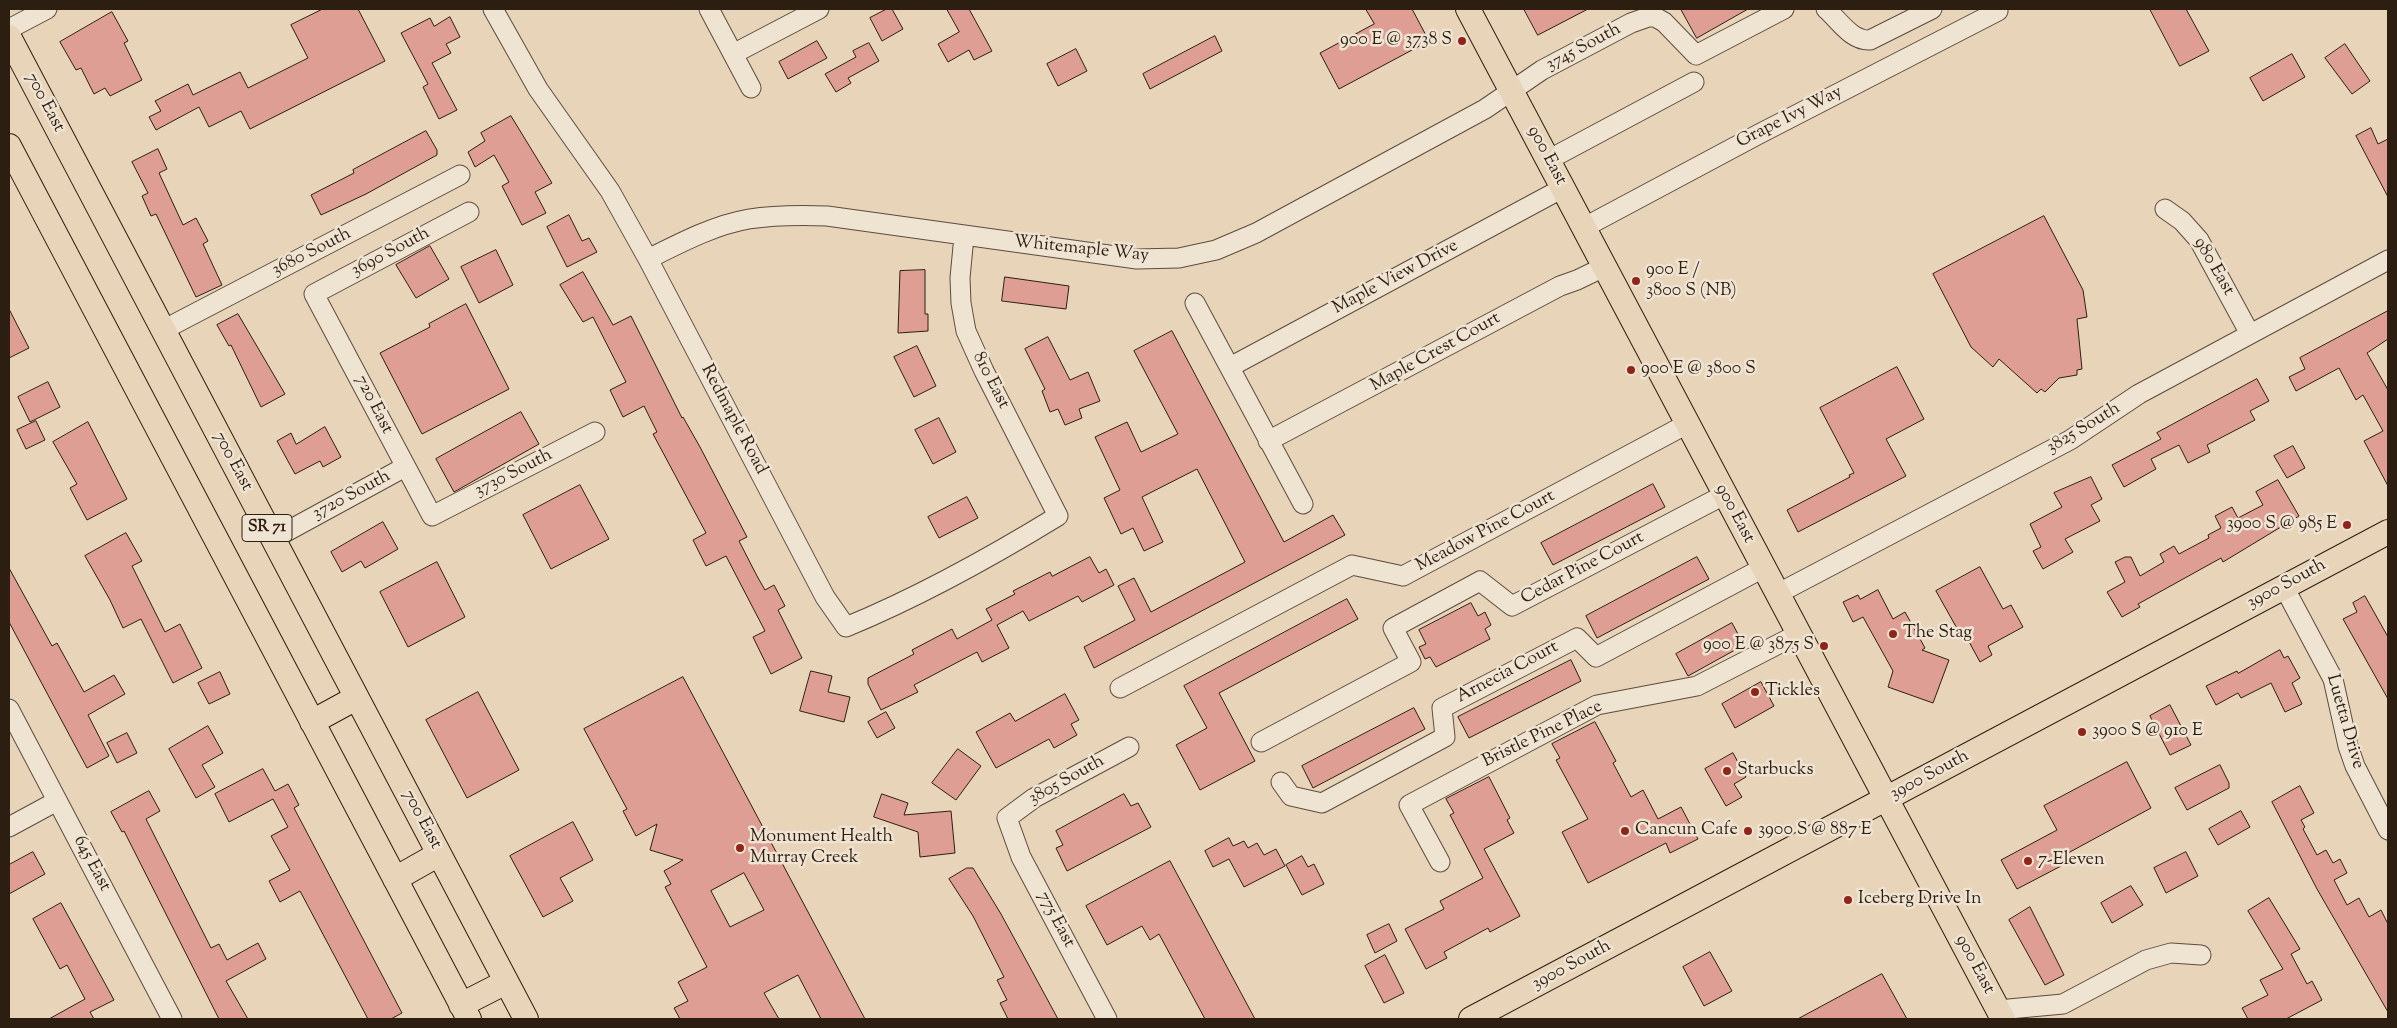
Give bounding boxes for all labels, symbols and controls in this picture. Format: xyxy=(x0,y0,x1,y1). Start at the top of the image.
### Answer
street label: 3745 South xyxy=(1543,19,1625,77)
place label: 900 E @ 3738 S xyxy=(1340,30,1452,52)
marker: 900 E @ 3738 S xyxy=(1456,35,1468,47)
street label: 700 East xyxy=(19,70,69,136)
street label: Grape Ivy Way xyxy=(1733,82,1847,154)
street label: 900 East xyxy=(1521,123,1571,189)
street label: 3690 South xyxy=(348,223,434,283)
street label: 3680 South xyxy=(269,224,355,282)
street label: Whitemaple Way xyxy=(1012,232,1150,268)
street label: 980 East xyxy=(2188,234,2238,300)
street label: Maple View Drive xyxy=(1330,236,1462,320)
place label: 900 E / 3800 S (NB) xyxy=(1646,260,1737,302)
marker: 900 E / 3800 S (NB) xyxy=(1630,275,1642,287)
street label: Maple Crest Court xyxy=(1367,308,1505,398)
street label: 810 East xyxy=(967,349,1013,413)
place label: 900 E @ 3800 S xyxy=(1641,359,1756,381)
street label: Redmaple Road xyxy=(695,361,771,479)
marker: 900 E @ 3800 S xyxy=(1625,364,1637,376)
street label: 720 East xyxy=(349,372,397,438)
street label: 3825 South xyxy=(2043,399,2125,459)
street label: 700 East xyxy=(207,429,257,495)
street label: 3730 South xyxy=(471,445,557,503)
street label: 3720 South xyxy=(309,466,395,526)
street label: 900 East xyxy=(1709,481,1759,547)
street label: Meadow Pine Court xyxy=(1413,486,1559,578)
road number: SR 71 xyxy=(242,514,292,542)
place label: 3900 S @ 985 E xyxy=(2226,514,2337,536)
marker: 3900 S @ 985 E xyxy=(2341,519,2353,531)
street label: Cedar Pine Court xyxy=(1518,528,1648,610)
street label: 3900 South xyxy=(2244,555,2330,615)
place label: The Stag xyxy=(1903,623,1972,645)
marker: The Stag xyxy=(1887,628,1899,640)
place label: 900 E @ 3875 S xyxy=(1703,635,1814,657)
street label: Arnecia Court xyxy=(1453,637,1563,709)
marker: 900 E @ 3875 S xyxy=(1818,640,1830,652)
street label: Luetta Drive xyxy=(2320,672,2368,772)
place label: Tickles xyxy=(1765,681,1820,703)
marker: Tickles xyxy=(1749,686,1761,698)
street label: Bristle Pine Place xyxy=(1479,697,1607,773)
place label: 3900 S @ 910 E xyxy=(2092,721,2203,743)
marker: 3900 S @ 910 E xyxy=(2076,726,2088,738)
street label: 3900 South xyxy=(1887,746,1973,806)
street label: 3805 South xyxy=(1025,751,1109,811)
place label: Starbucks xyxy=(1737,760,1814,782)
marker: Starbucks xyxy=(1721,765,1733,777)
street label: 700 East xyxy=(396,787,446,853)
place label: Cancun Cafe xyxy=(1635,820,1738,842)
place label: 3900 S @ 887 E xyxy=(1758,820,1872,842)
marker: Cancun Cafe xyxy=(1619,825,1631,837)
marker: 3900 S @ 887 E xyxy=(1742,825,1754,837)
place label: Monument Health Murray Creek xyxy=(750,827,893,870)
street label: 645 East xyxy=(67,832,115,896)
marker: Monument Health Murray Creek xyxy=(734,842,746,854)
place label: 7-Eleven xyxy=(2038,850,2105,872)
marker: 7-Eleven xyxy=(2022,855,2034,867)
street label: 775 East xyxy=(1031,888,1079,952)
place label: Iceberg Drive In xyxy=(1858,889,1982,911)
marker: Iceberg Drive In xyxy=(1842,894,1854,906)
street label: 900 East xyxy=(1949,932,1999,998)
street label: 3900 South xyxy=(1529,936,1615,996)

